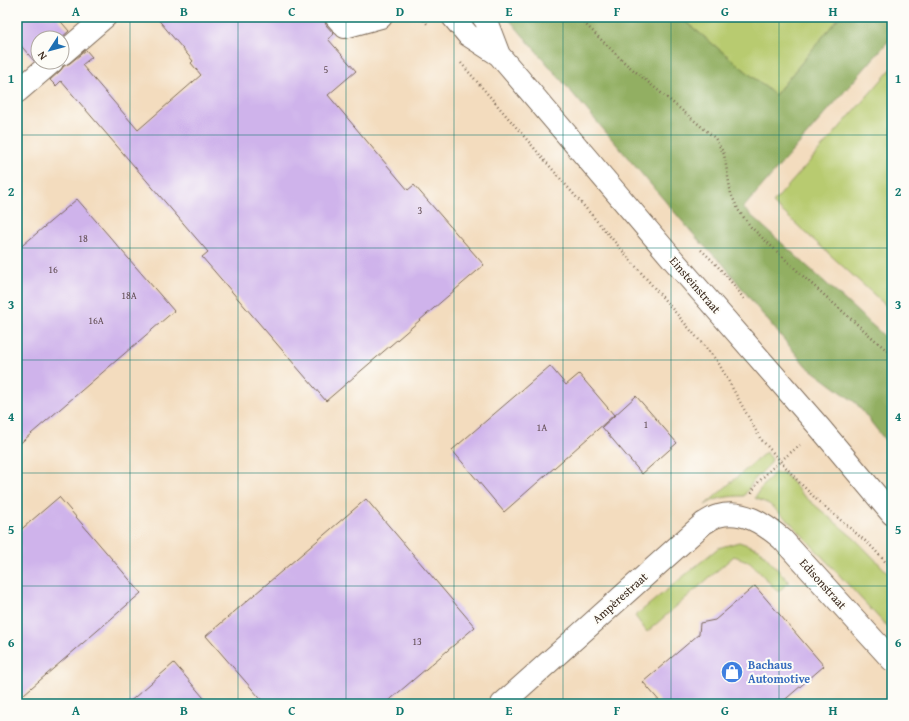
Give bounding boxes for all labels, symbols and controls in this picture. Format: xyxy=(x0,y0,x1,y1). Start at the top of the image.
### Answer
text: A xyxy=(72,2,81,21)
text: B xyxy=(180,2,188,21)
text: C xyxy=(288,2,296,21)
text: D xyxy=(396,2,404,21)
text: E xyxy=(506,2,513,21)
text: F xyxy=(614,2,621,21)
text: G xyxy=(721,2,729,21)
text: H xyxy=(828,2,838,21)
north arrow xyxy=(30,30,70,70)
text: N xyxy=(33,48,51,64)
house number: 5 xyxy=(324,62,329,77)
text: 1 xyxy=(8,69,14,88)
text: 1 xyxy=(895,69,901,88)
text: 2 xyxy=(8,182,15,201)
text: 2 xyxy=(895,182,902,201)
house number: 3 xyxy=(418,203,423,218)
house number: 18 xyxy=(78,231,88,246)
street label: Einsteinstraat xyxy=(666,253,725,317)
house number: 16 xyxy=(48,262,58,277)
house number: 18A xyxy=(121,288,137,303)
text: 3 xyxy=(8,295,14,314)
text: 3 xyxy=(895,295,901,314)
house number: 16A xyxy=(88,313,104,328)
text: 4 xyxy=(8,407,15,426)
text: 4 xyxy=(895,407,902,426)
house number: 1 xyxy=(644,417,649,432)
house number: 1A xyxy=(537,420,547,435)
text: 5 xyxy=(8,520,15,539)
text: 5 xyxy=(895,520,902,539)
street label: Edisonstraat xyxy=(796,555,851,613)
street label: Ampèrestraat xyxy=(588,568,652,627)
text: 6 xyxy=(8,633,15,652)
text: 6 xyxy=(895,633,902,652)
house number: 13 xyxy=(412,634,422,649)
place label: Bachaus Automotive xyxy=(748,656,810,687)
shop icon: Bachaus Automotive xyxy=(719,659,745,685)
text: A xyxy=(72,701,81,720)
text: B xyxy=(180,701,188,720)
text: C xyxy=(288,701,296,720)
text: D xyxy=(396,701,404,720)
text: E xyxy=(506,701,513,720)
text: F xyxy=(614,701,621,720)
text: G xyxy=(721,701,729,720)
text: H xyxy=(828,701,838,720)

